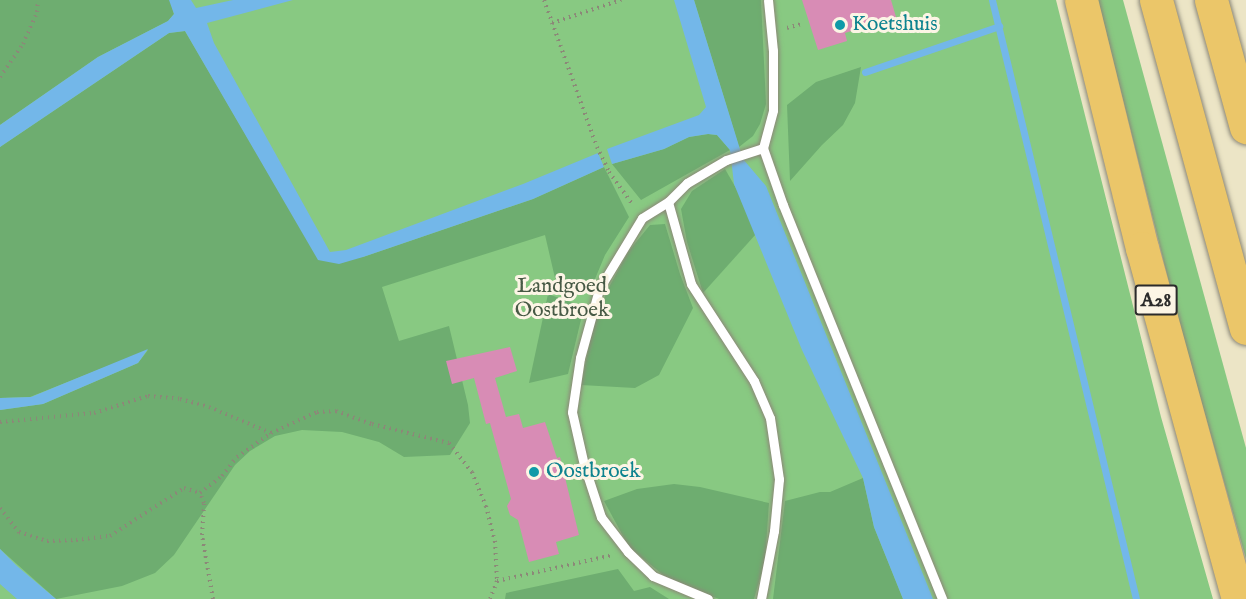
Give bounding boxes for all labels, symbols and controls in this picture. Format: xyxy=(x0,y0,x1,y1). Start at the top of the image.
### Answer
place label: Koetshuis xyxy=(852,12,938,38)
marker: Koetshuis xyxy=(833,18,847,32)
park label: Landgoed Oostbroek xyxy=(515,274,609,324)
road number: A28 xyxy=(1134,283,1178,317)
place label: Oostbroek xyxy=(546,459,640,485)
marker: Oostbroek xyxy=(527,465,541,479)

